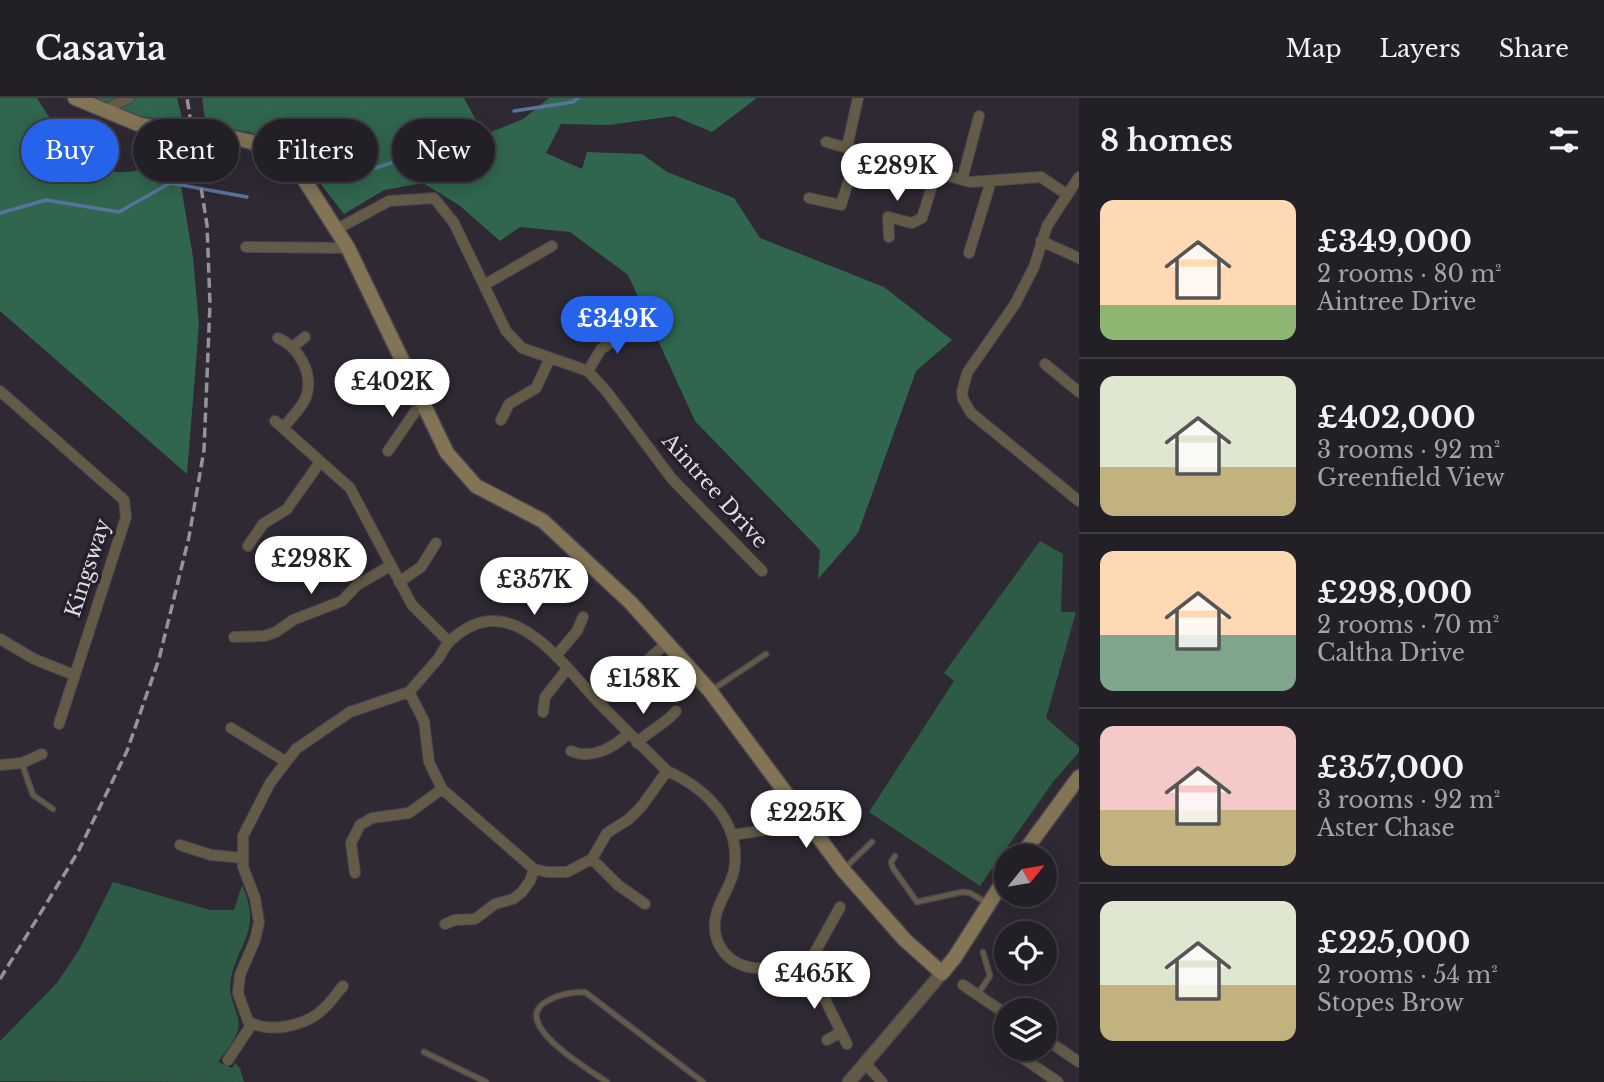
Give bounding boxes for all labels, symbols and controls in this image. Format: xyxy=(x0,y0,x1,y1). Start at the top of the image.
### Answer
text: Casavia xyxy=(35,28,166,69)
text: Map xyxy=(1286,34,1342,63)
text: Layers xyxy=(1380,34,1461,63)
text: Share xyxy=(1499,34,1569,63)
chip: Buy xyxy=(21,119,119,182)
chip: Rent xyxy=(133,119,239,182)
chip: Filters xyxy=(253,119,378,182)
chip: New xyxy=(392,119,495,182)
icon: filters xyxy=(1545,121,1583,159)
text: 8 homes xyxy=(1100,122,1233,159)
pin: £289K xyxy=(848,144,946,203)
text: £289K xyxy=(857,152,937,180)
text: £349,000 xyxy=(1317,223,1472,260)
icon: home xyxy=(1156,228,1240,312)
text: 2 rooms · 80 m² xyxy=(1317,260,1502,288)
text: Aintree Drive xyxy=(1317,288,1477,316)
pin: £349K xyxy=(568,296,666,356)
text: £349K xyxy=(577,305,657,333)
pin: £402K xyxy=(343,360,441,419)
text: £402K xyxy=(351,368,433,396)
text: £402,000 xyxy=(1317,399,1476,436)
icon: home xyxy=(1156,404,1240,488)
street label: Aintree Drive xyxy=(656,427,773,554)
text: 3 rooms · 92 m² xyxy=(1317,436,1500,464)
text: Greenfield View xyxy=(1317,464,1505,492)
street label: Kingsway xyxy=(60,515,116,621)
pin: £298K xyxy=(262,536,360,596)
text: £298K xyxy=(271,545,351,573)
pin: £357K xyxy=(485,558,583,617)
text: £357K xyxy=(496,566,572,594)
text: £298,000 xyxy=(1317,574,1472,611)
icon: home xyxy=(1156,579,1240,663)
text: 2 rooms · 70 m² xyxy=(1317,611,1499,639)
text: Caltha Drive xyxy=(1317,639,1465,667)
pin: £158K xyxy=(594,656,692,716)
text: £158K xyxy=(606,665,680,693)
text: £357,000 xyxy=(1317,749,1464,786)
icon: home xyxy=(1156,754,1240,838)
text: 3 rooms · 92 m² xyxy=(1317,786,1500,814)
pin: £225K xyxy=(757,790,855,850)
text: £225K xyxy=(767,799,845,827)
text: Aster Chase xyxy=(1317,814,1455,842)
north arrow xyxy=(994,844,1057,906)
map controls xyxy=(994,844,1057,1061)
button: locate xyxy=(994,921,1057,984)
text: £225,000 xyxy=(1317,924,1470,961)
icon: home xyxy=(1156,929,1240,1013)
pin: £465K xyxy=(765,951,863,1011)
text: £465K xyxy=(774,960,854,988)
text: 2 rooms · 54 m² xyxy=(1317,961,1498,989)
text: Stopes Brow xyxy=(1317,989,1464,1017)
button: layers xyxy=(994,998,1057,1061)

